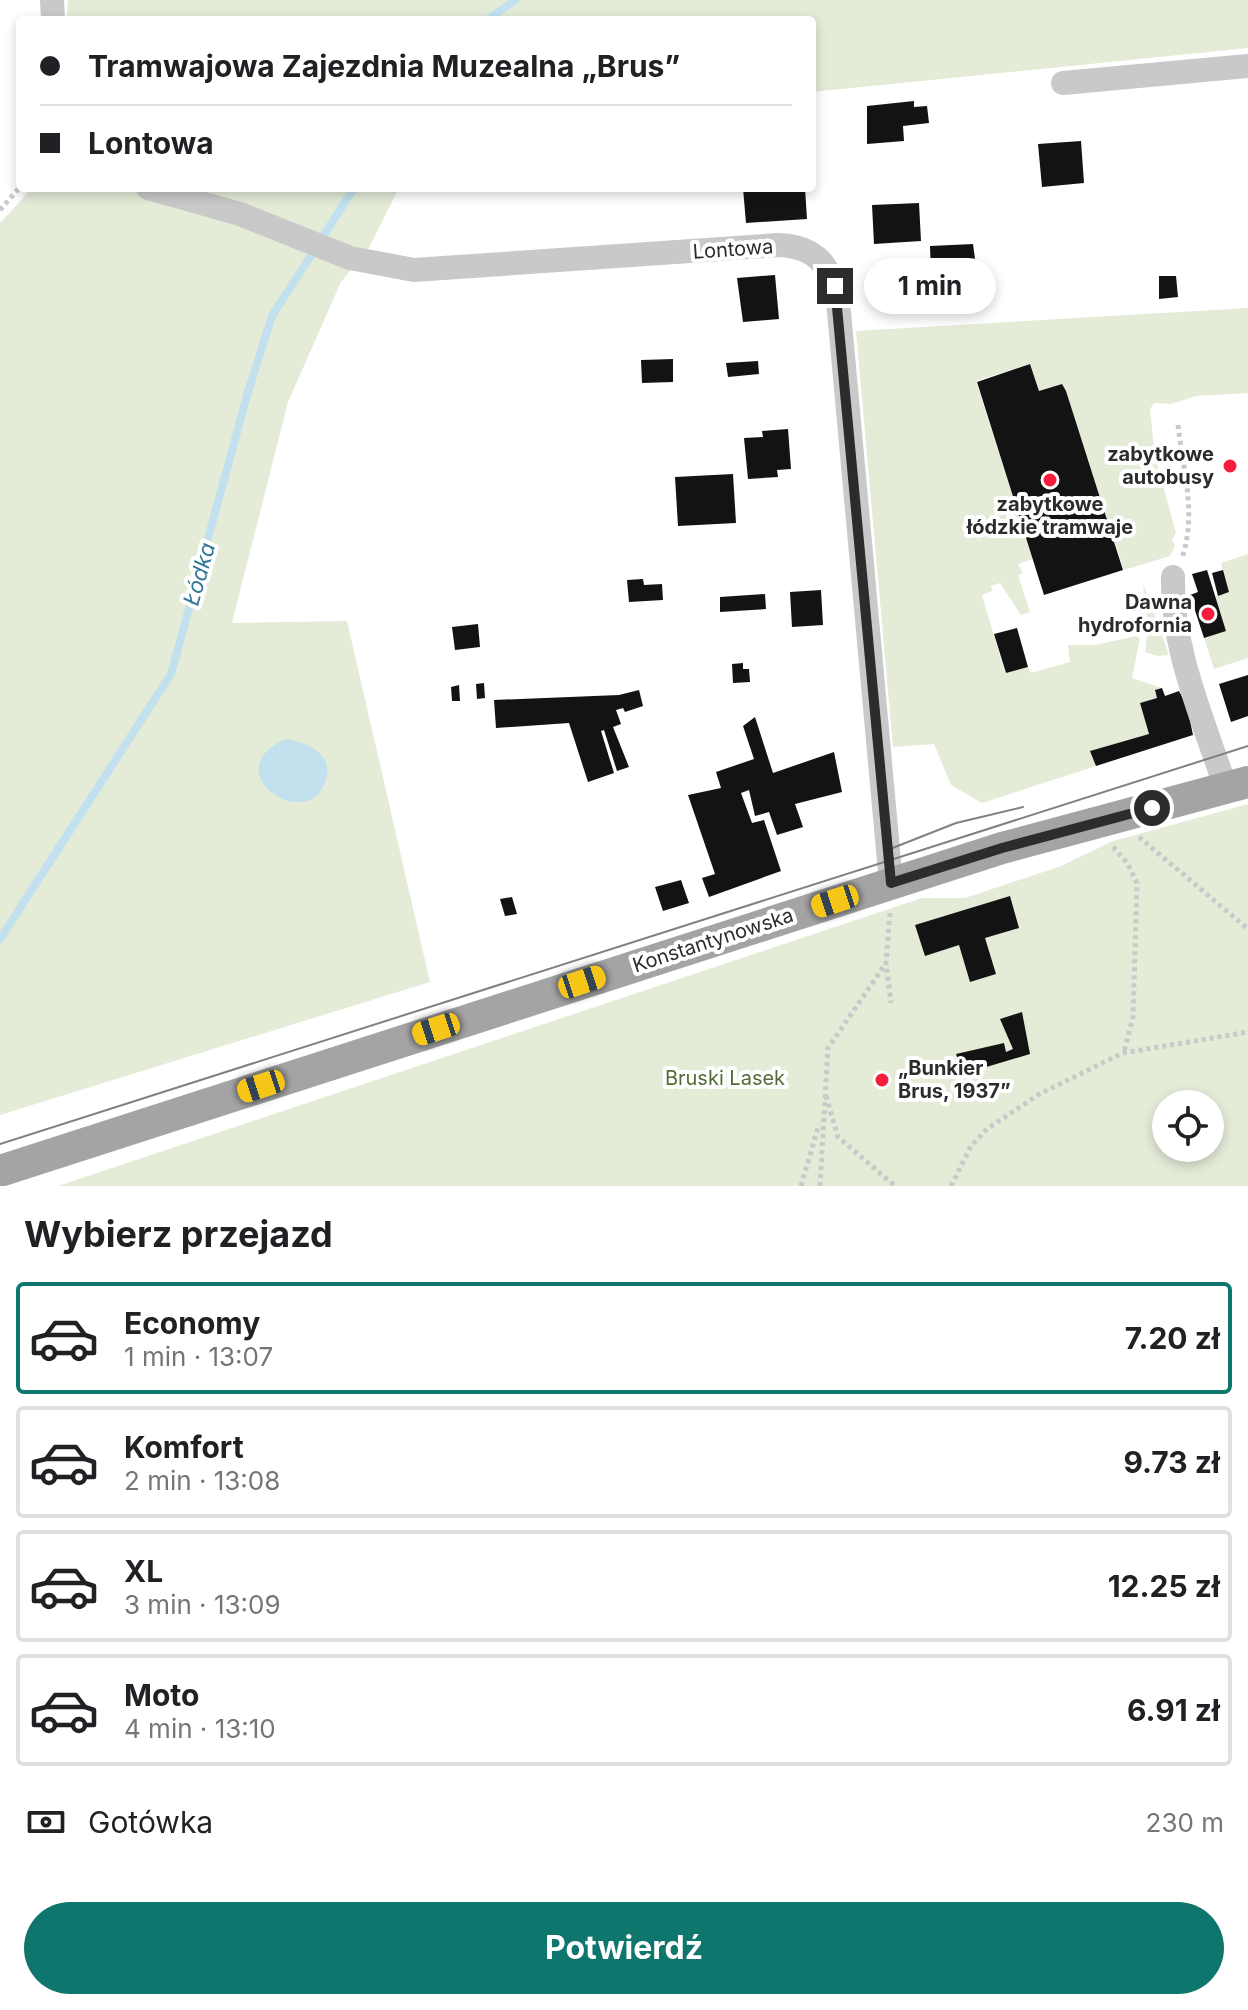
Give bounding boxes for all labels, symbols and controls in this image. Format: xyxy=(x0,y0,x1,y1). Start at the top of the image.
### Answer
text: Tramwajowa Zajezdnia Muzealna „Brus” xyxy=(88,48,680,84)
text: Lontowa xyxy=(88,125,214,161)
street label: Lontowa xyxy=(692,234,774,264)
callout: 1 min xyxy=(863,258,995,314)
route end xyxy=(817,268,853,304)
text: 1 min xyxy=(898,270,962,301)
place label: zabytkowe autobusy xyxy=(1107,442,1214,489)
marker: zabytkowe autobusy xyxy=(1221,457,1239,475)
marker: zabytkowe łódzkie tramwaje xyxy=(1041,471,1059,489)
place label: zabytkowe łódzkie tramwaje xyxy=(966,492,1133,539)
water label: Łódka xyxy=(178,540,220,608)
place label: Dawna hydrofornia xyxy=(1078,590,1192,637)
marker: Dawna hydrofornia xyxy=(1199,605,1217,623)
route start xyxy=(1134,790,1170,826)
car xyxy=(808,882,862,920)
street label: Konstantynowska xyxy=(630,903,796,977)
car xyxy=(555,963,609,1001)
car xyxy=(409,1010,463,1048)
place label: „Bunkier Brus, 1937” xyxy=(898,1056,1011,1103)
park label: Bruski Lasek xyxy=(665,1066,785,1090)
car xyxy=(234,1067,288,1105)
marker: „Bunkier Brus, 1937” xyxy=(873,1071,891,1089)
map controls xyxy=(1152,1090,1224,1162)
button: locate xyxy=(1152,1090,1224,1162)
text: Wybierz przejazd xyxy=(24,1212,333,1256)
icon: car xyxy=(28,1302,100,1374)
text: Economy xyxy=(124,1305,260,1341)
text: 7.20 zł xyxy=(1125,1320,1220,1356)
text: 1 min · 13:07 xyxy=(124,1341,273,1372)
icon: car xyxy=(28,1426,100,1498)
text: Komfort xyxy=(124,1429,244,1465)
text: 9.73 zł xyxy=(1123,1444,1220,1480)
text: 2 min · 13:08 xyxy=(124,1465,280,1496)
icon: car xyxy=(28,1550,100,1622)
text: XL xyxy=(124,1553,163,1589)
text: 12.25 zł xyxy=(1108,1568,1220,1604)
text: 3 min · 13:09 xyxy=(124,1589,281,1620)
icon: car xyxy=(28,1674,100,1746)
text: Moto xyxy=(124,1677,199,1713)
text: 6.91 zł xyxy=(1127,1692,1220,1728)
text: 4 min · 13:10 xyxy=(124,1713,276,1744)
icon: cash xyxy=(24,1800,68,1844)
text: Gotówka xyxy=(88,1804,213,1840)
text: 230 m xyxy=(1146,1807,1224,1838)
button: Potwierdź xyxy=(24,1902,1224,1994)

